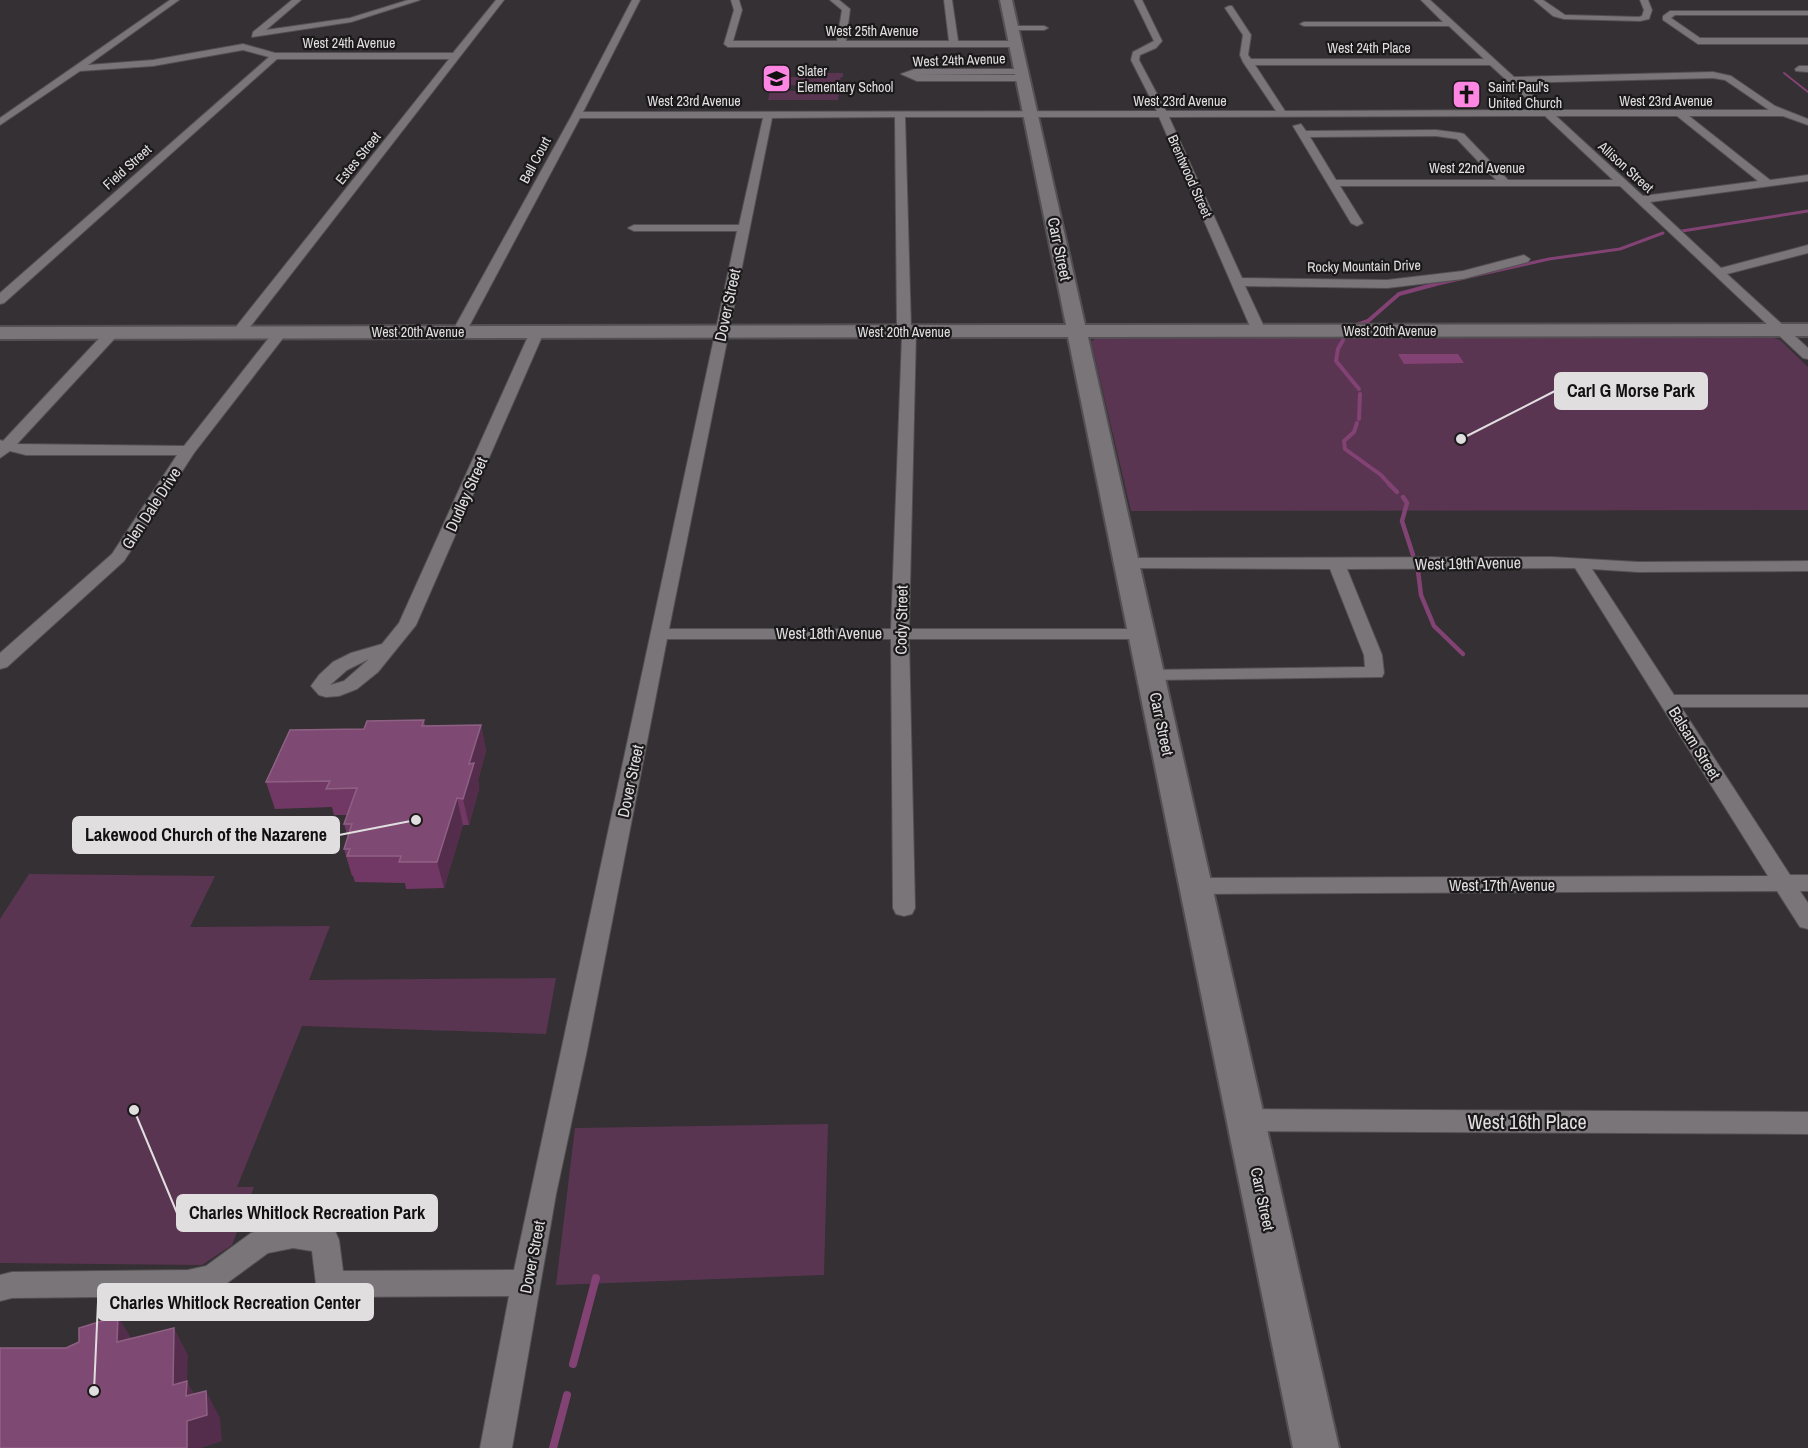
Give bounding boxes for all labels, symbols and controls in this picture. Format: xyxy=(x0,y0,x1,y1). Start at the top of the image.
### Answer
street label: West 25th Avenue xyxy=(826,22,918,40)
street label: West 24th Avenue xyxy=(303,34,395,52)
street label: West 24th Place xyxy=(1327,39,1411,57)
street label: West 24th Avenue xyxy=(912,49,1006,71)
place label: Slater Elementary School xyxy=(797,62,893,96)
school or university icon: Slater Elementary School xyxy=(760,63,792,95)
place label: Saint Paul's United Church xyxy=(1488,78,1562,112)
church icon: Saint Paul's United Church xyxy=(1451,79,1483,111)
street label: West 23rd Avenue xyxy=(647,92,741,110)
street label: West 23rd Avenue xyxy=(1133,92,1227,110)
street label: West 23rd Avenue xyxy=(1619,92,1713,110)
street label: Estes Street xyxy=(331,128,385,188)
street label: Brentwood Street xyxy=(1164,132,1216,220)
street label: Bell Court xyxy=(515,134,555,186)
street label: Allison Street xyxy=(1594,137,1657,197)
street label: Field Street xyxy=(99,140,155,194)
street label: West 22nd Avenue xyxy=(1429,159,1525,177)
street label: Carr Street xyxy=(1043,215,1078,283)
street label: Rocky Mountain Drive xyxy=(1307,256,1421,276)
street label: Dover Street xyxy=(709,266,745,343)
street label: West 20th Avenue xyxy=(1344,322,1436,340)
street label: West 20th Avenue xyxy=(372,323,464,341)
street label: West 20th Avenue xyxy=(858,323,950,341)
callout: Carl G Morse Park xyxy=(1555,373,1707,409)
text: Carl G Morse Park xyxy=(1567,378,1696,403)
street label: Dudley Street xyxy=(440,453,492,535)
street label: Glen Dale Drive xyxy=(116,463,186,553)
street label: West 19th Avenue xyxy=(1415,551,1521,575)
street label: Cody Street xyxy=(889,585,913,655)
street label: West 18th Avenue xyxy=(776,622,882,644)
street label: Carr Street xyxy=(1145,690,1180,758)
street label: Balsam Street xyxy=(1664,702,1726,784)
street label: Dover Street xyxy=(612,742,648,819)
callout: Lakewood Church of the Nazarene xyxy=(73,817,339,853)
text: Lakewood Church of the Nazarene xyxy=(85,822,327,847)
street label: West 17th Avenue xyxy=(1449,874,1555,896)
street label: West 16th Place xyxy=(1467,1108,1587,1135)
street label: Carr Street xyxy=(1246,1165,1281,1233)
callout: Charles Whitlock Recreation Park xyxy=(177,1195,437,1231)
text: Charles Whitlock Recreation Park xyxy=(189,1200,426,1225)
street label: Dover Street xyxy=(514,1218,550,1295)
callout: Charles Whitlock Recreation Center xyxy=(98,1284,373,1320)
text: Charles Whitlock Recreation Center xyxy=(110,1290,361,1315)

